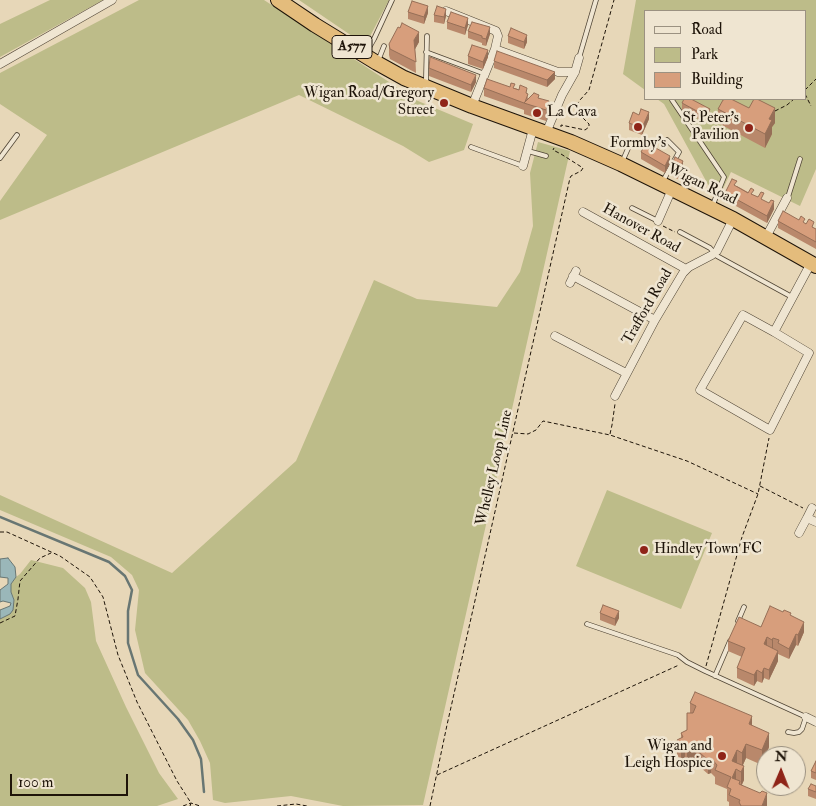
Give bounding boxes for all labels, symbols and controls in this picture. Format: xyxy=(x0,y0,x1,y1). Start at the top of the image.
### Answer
legend xyxy=(644,10,806,100)
text: Road xyxy=(691,20,722,39)
road number: A577 xyxy=(332,36,372,58)
text: Park xyxy=(691,45,718,64)
text: Building xyxy=(691,70,743,89)
place label: Wigan Road/Gregory Street xyxy=(304,85,434,120)
marker: Wigan Road/Gregory Street xyxy=(438,97,450,109)
place label: La Cava xyxy=(547,104,597,122)
marker: La Cava xyxy=(531,107,543,119)
place label: St Peter's Pavilion xyxy=(682,110,739,145)
marker: Formby's xyxy=(632,121,644,133)
marker: St Peter's Pavilion xyxy=(743,122,755,134)
place label: Formby's xyxy=(610,135,666,153)
street label: Wigan Road xyxy=(664,160,740,210)
street label: Hanover Road xyxy=(599,200,683,258)
street label: Trafford Road xyxy=(619,266,677,348)
street label: Whelley Loop Line xyxy=(473,408,517,528)
place label: Hindley Town FC xyxy=(654,541,762,559)
marker: Hindley Town FC xyxy=(638,544,650,556)
place label: Wigan and Leigh Hospice xyxy=(624,738,712,773)
north arrow xyxy=(756,746,806,796)
text: N xyxy=(775,748,788,765)
marker: Wigan and Leigh Hospice xyxy=(716,750,728,762)
scale bar xyxy=(12,764,130,796)
text: 100 m xyxy=(18,773,53,792)

